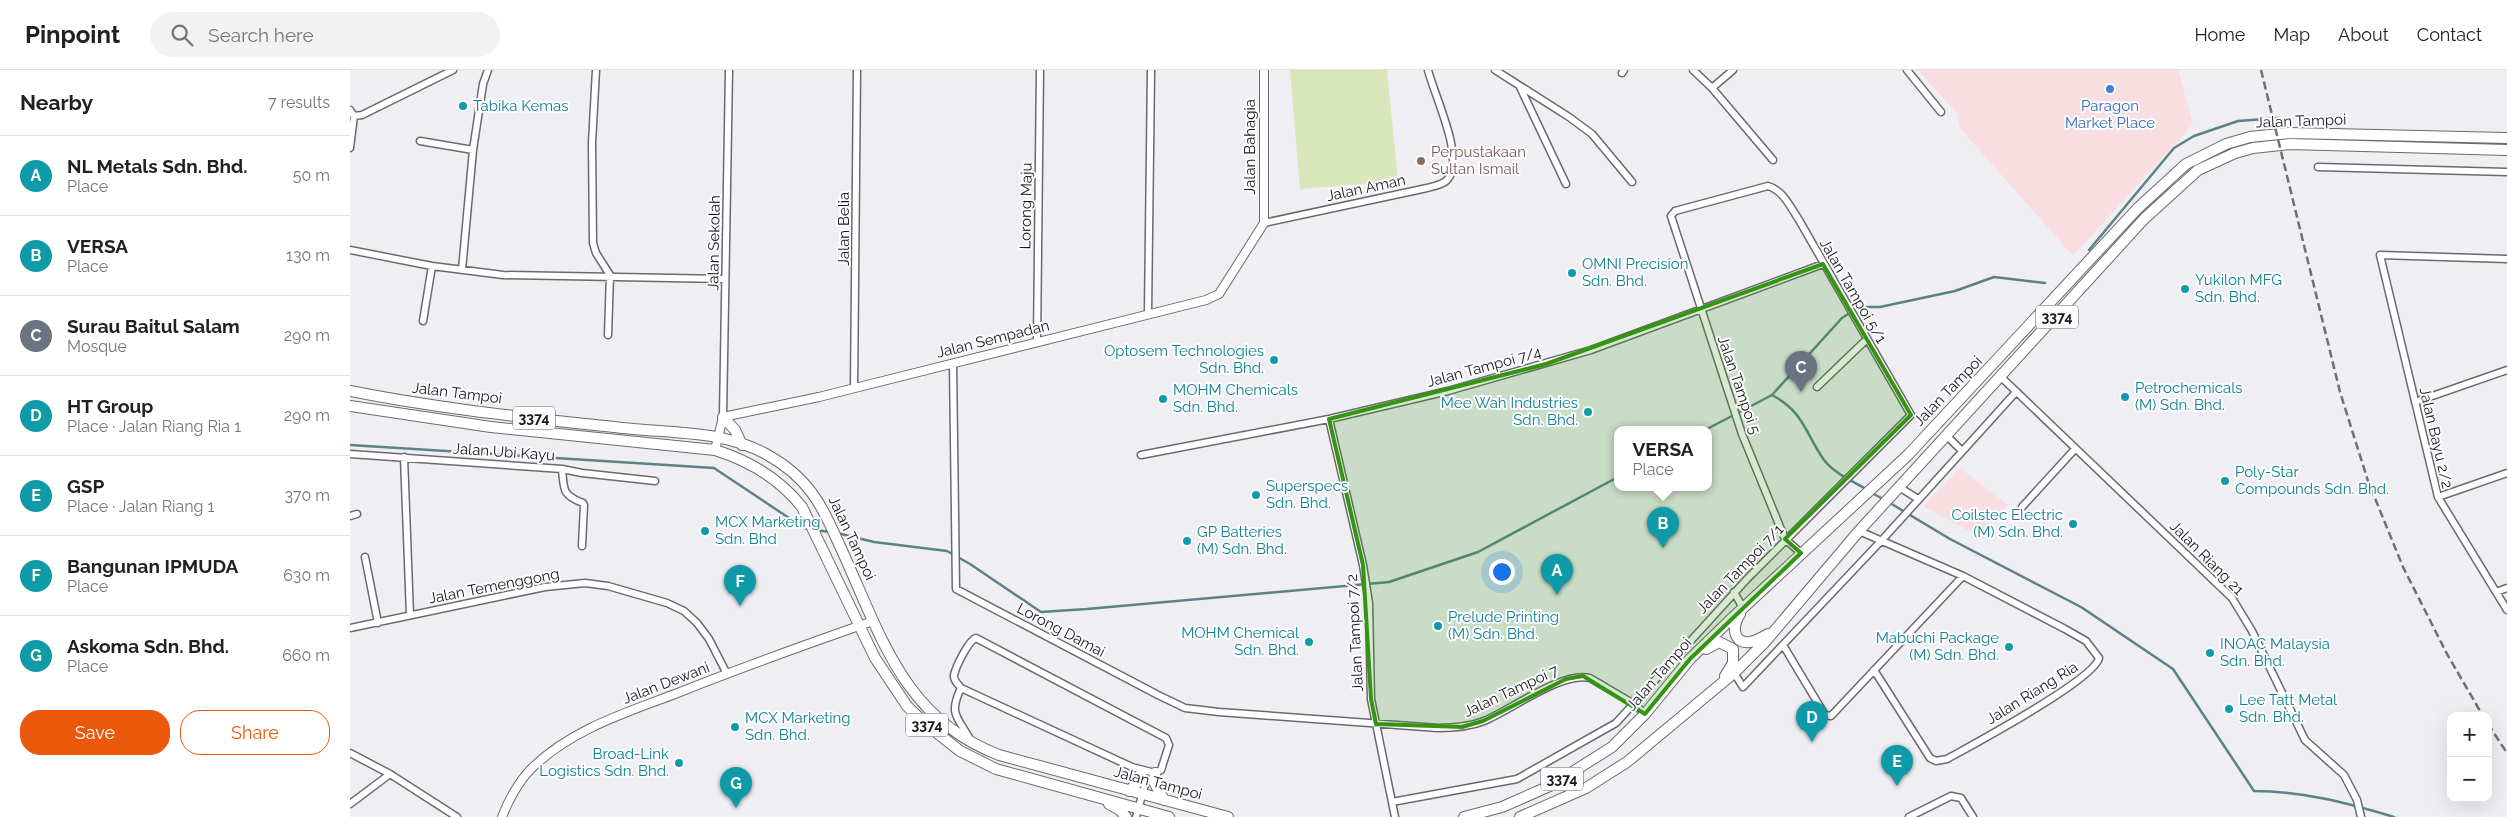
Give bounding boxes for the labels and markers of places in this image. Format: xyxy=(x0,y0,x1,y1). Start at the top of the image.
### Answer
marker: Paragon Market Place xyxy=(2104,83,2116,95)
place label: Tabika Kemas xyxy=(473,97,568,115)
place label: Paragon Market Place xyxy=(2065,97,2155,132)
marker: Tabika Kemas xyxy=(457,100,469,112)
place label: Perpustakaan Sultan Ismail xyxy=(1431,143,1526,178)
marker: Perpustakaan Sultan Ismail xyxy=(1415,155,1427,167)
place label: OMNI Precision Sdn. Bhd. xyxy=(1582,255,1688,290)
marker: OMNI Precision Sdn. Bhd. xyxy=(1566,267,1578,279)
place label: Yukilon MFG Sdn. Bhd. xyxy=(2195,271,2282,306)
marker: Yukilon MFG Sdn. Bhd. xyxy=(2179,283,2191,295)
place label: Optosem Technologies Sdn. Bhd. xyxy=(1104,342,1264,377)
pin: C xyxy=(1785,351,1817,392)
marker: Optosem Technologies Sdn. Bhd. xyxy=(1268,354,1280,366)
place label: Petrochemicals (M) Sdn. Bhd. xyxy=(2135,379,2242,414)
place label: MOHM Chemicals Sdn. Bhd. xyxy=(1173,381,1298,416)
marker: Petrochemicals (M) Sdn. Bhd. xyxy=(2119,391,2131,403)
marker: MOHM Chemicals Sdn. Bhd. xyxy=(1157,393,1169,405)
place label: Mee Wah Industries Sdn. Bhd. xyxy=(1441,394,1578,429)
marker: Mee Wah Industries Sdn. Bhd. xyxy=(1582,406,1594,418)
place label: Poly-Star Compounds Sdn. Bhd. xyxy=(2235,463,2389,498)
marker: Poly-Star Compounds Sdn. Bhd. xyxy=(2219,475,2231,487)
place label: Superspecs Sdn. Bhd. xyxy=(1266,477,1348,512)
marker: Superspecs Sdn. Bhd. xyxy=(1250,489,1262,501)
place label: Coilstec Electric (M) Sdn. Bhd. xyxy=(1951,506,2063,541)
pin: B xyxy=(1647,507,1679,548)
place label: MCX Marketing Sdn. Bhd xyxy=(715,513,821,548)
marker: Coilstec Electric (M) Sdn. Bhd. xyxy=(2067,518,2079,530)
place label: GP Batteries (M) Sdn. Bhd. xyxy=(1197,523,1287,558)
marker: MCX Marketing Sdn. Bhd xyxy=(699,525,711,537)
marker: GP Batteries (M) Sdn. Bhd. xyxy=(1181,535,1193,547)
pin: A xyxy=(1541,554,1573,595)
pin: F xyxy=(724,565,756,606)
place label: Prelude Printing (M) Sdn. Bhd. xyxy=(1448,608,1559,643)
marker: Prelude Printing (M) Sdn. Bhd. xyxy=(1432,620,1444,632)
place label: MOHM Chemical Sdn. Bhd. xyxy=(1181,624,1300,659)
place label: Mabuchi Package (M) Sdn. Bhd. xyxy=(1876,629,1999,664)
place label: INOAC Malaysia Sdn. Bhd. xyxy=(2220,635,2330,670)
marker: MOHM Chemical Sdn. Bhd. xyxy=(1303,636,1315,648)
marker: Mabuchi Package (M) Sdn. Bhd. xyxy=(2003,641,2015,653)
marker: INOAC Malaysia Sdn. Bhd. xyxy=(2204,647,2216,659)
place label: Lee Tatt Metal Sdn. Bhd. xyxy=(2239,691,2338,726)
pin: D xyxy=(1796,701,1828,742)
marker: Lee Tatt Metal Sdn. Bhd. xyxy=(2223,703,2235,715)
place label: MCX Marketing Sdn. Bhd. xyxy=(745,709,851,744)
marker: MCX Marketing Sdn. Bhd. xyxy=(729,721,741,733)
place label: Broad-Link Logistics Sdn. Bhd. xyxy=(539,745,669,780)
pin: E xyxy=(1881,745,1913,786)
marker: Broad-Link Logistics Sdn. Bhd. xyxy=(673,757,685,769)
pin: G xyxy=(720,767,752,808)

